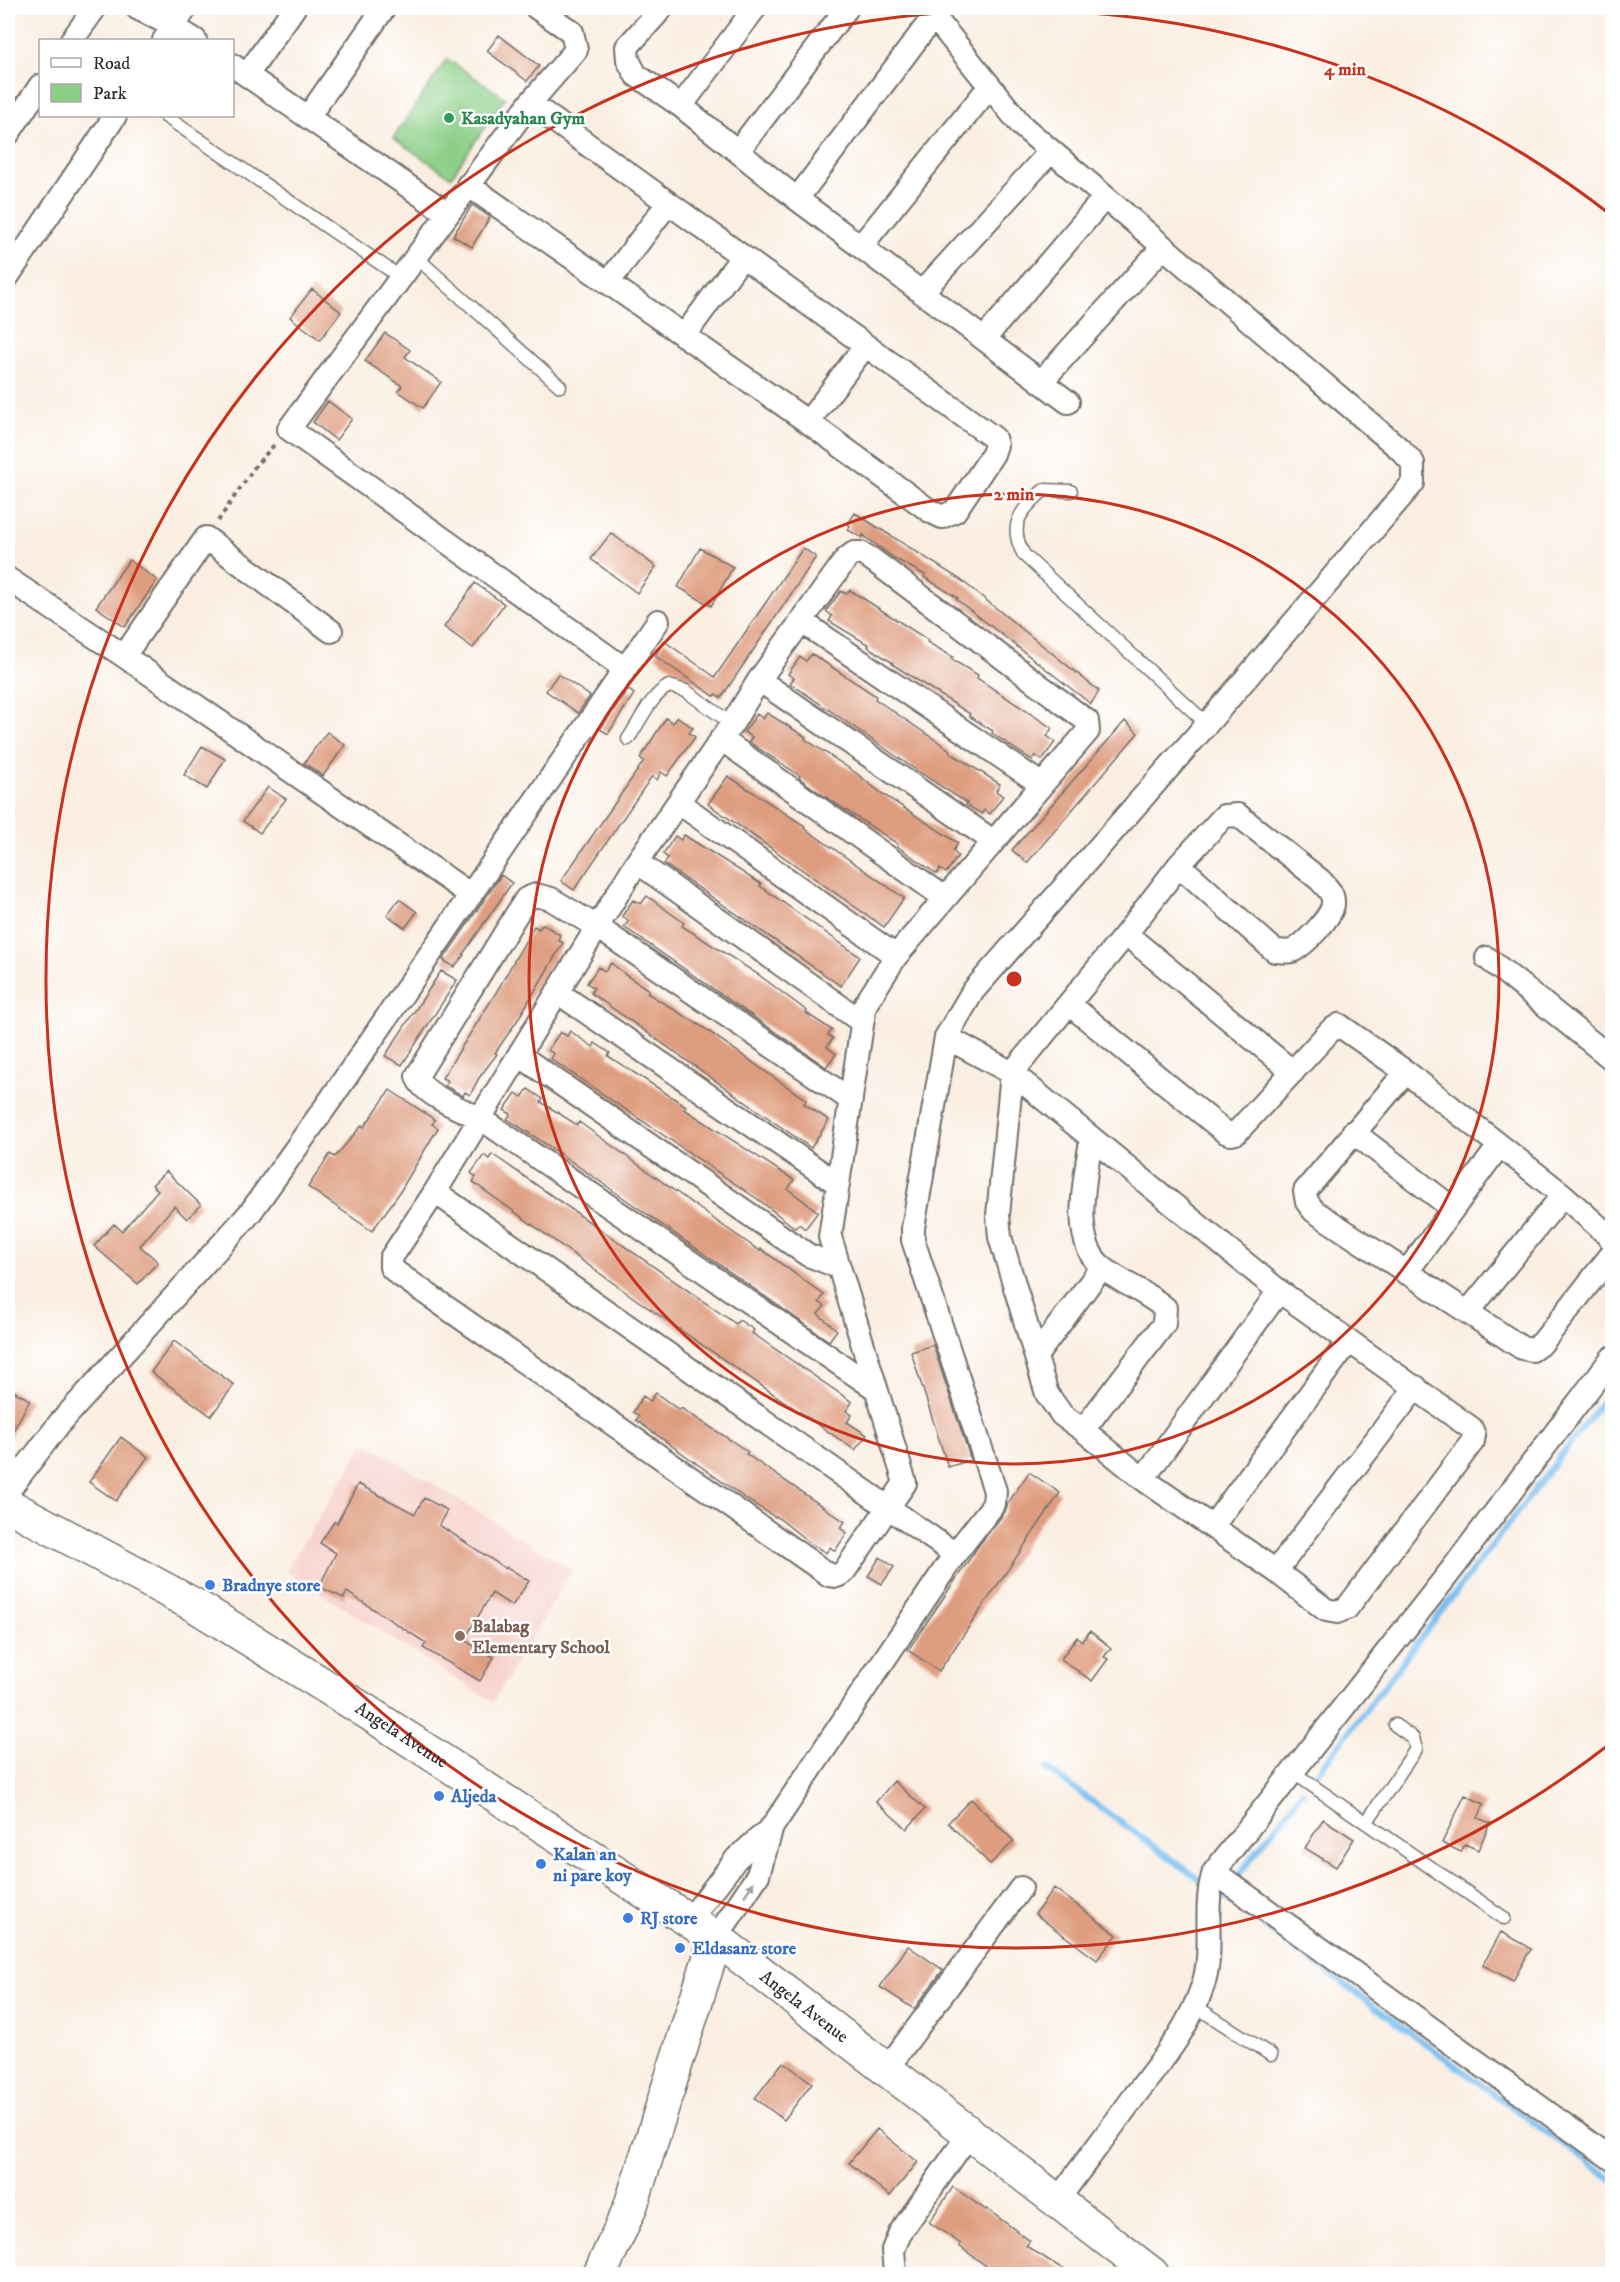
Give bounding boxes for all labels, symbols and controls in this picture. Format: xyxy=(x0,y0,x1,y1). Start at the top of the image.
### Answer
legend xyxy=(39,39,234,117)
text: Road xyxy=(93,53,130,75)
text: 4 min xyxy=(1323,59,1366,81)
text: Park xyxy=(93,83,127,105)
place label: Kasadyahan Gym xyxy=(461,108,585,130)
marker: Kasadyahan Gym xyxy=(442,111,456,125)
text: 2 min xyxy=(994,484,1035,506)
centre of rings xyxy=(1004,969,1024,989)
place label: Bradnye store xyxy=(222,1575,321,1597)
marker: Bradnye store xyxy=(203,1578,217,1592)
place label: Balabag Elementary School xyxy=(472,1616,610,1659)
marker: Balabag Elementary School xyxy=(453,1629,467,1643)
street label: Angela Avenue xyxy=(351,1697,452,1773)
place label: Aljeda xyxy=(450,1786,497,1808)
marker: Aljeda xyxy=(432,1789,446,1803)
place label: Kalan an ni pare koy xyxy=(553,1844,632,1887)
marker: Kalan an ni pare koy xyxy=(534,1857,548,1871)
one-way arrow xyxy=(743,1881,754,1898)
place label: RJ store xyxy=(640,1908,698,1930)
marker: RJ store xyxy=(621,1911,635,1925)
place label: Eldasanz store xyxy=(692,1938,797,1960)
marker: Eldasanz store xyxy=(673,1941,687,1955)
street label: Angela Avenue xyxy=(755,1966,852,2048)

